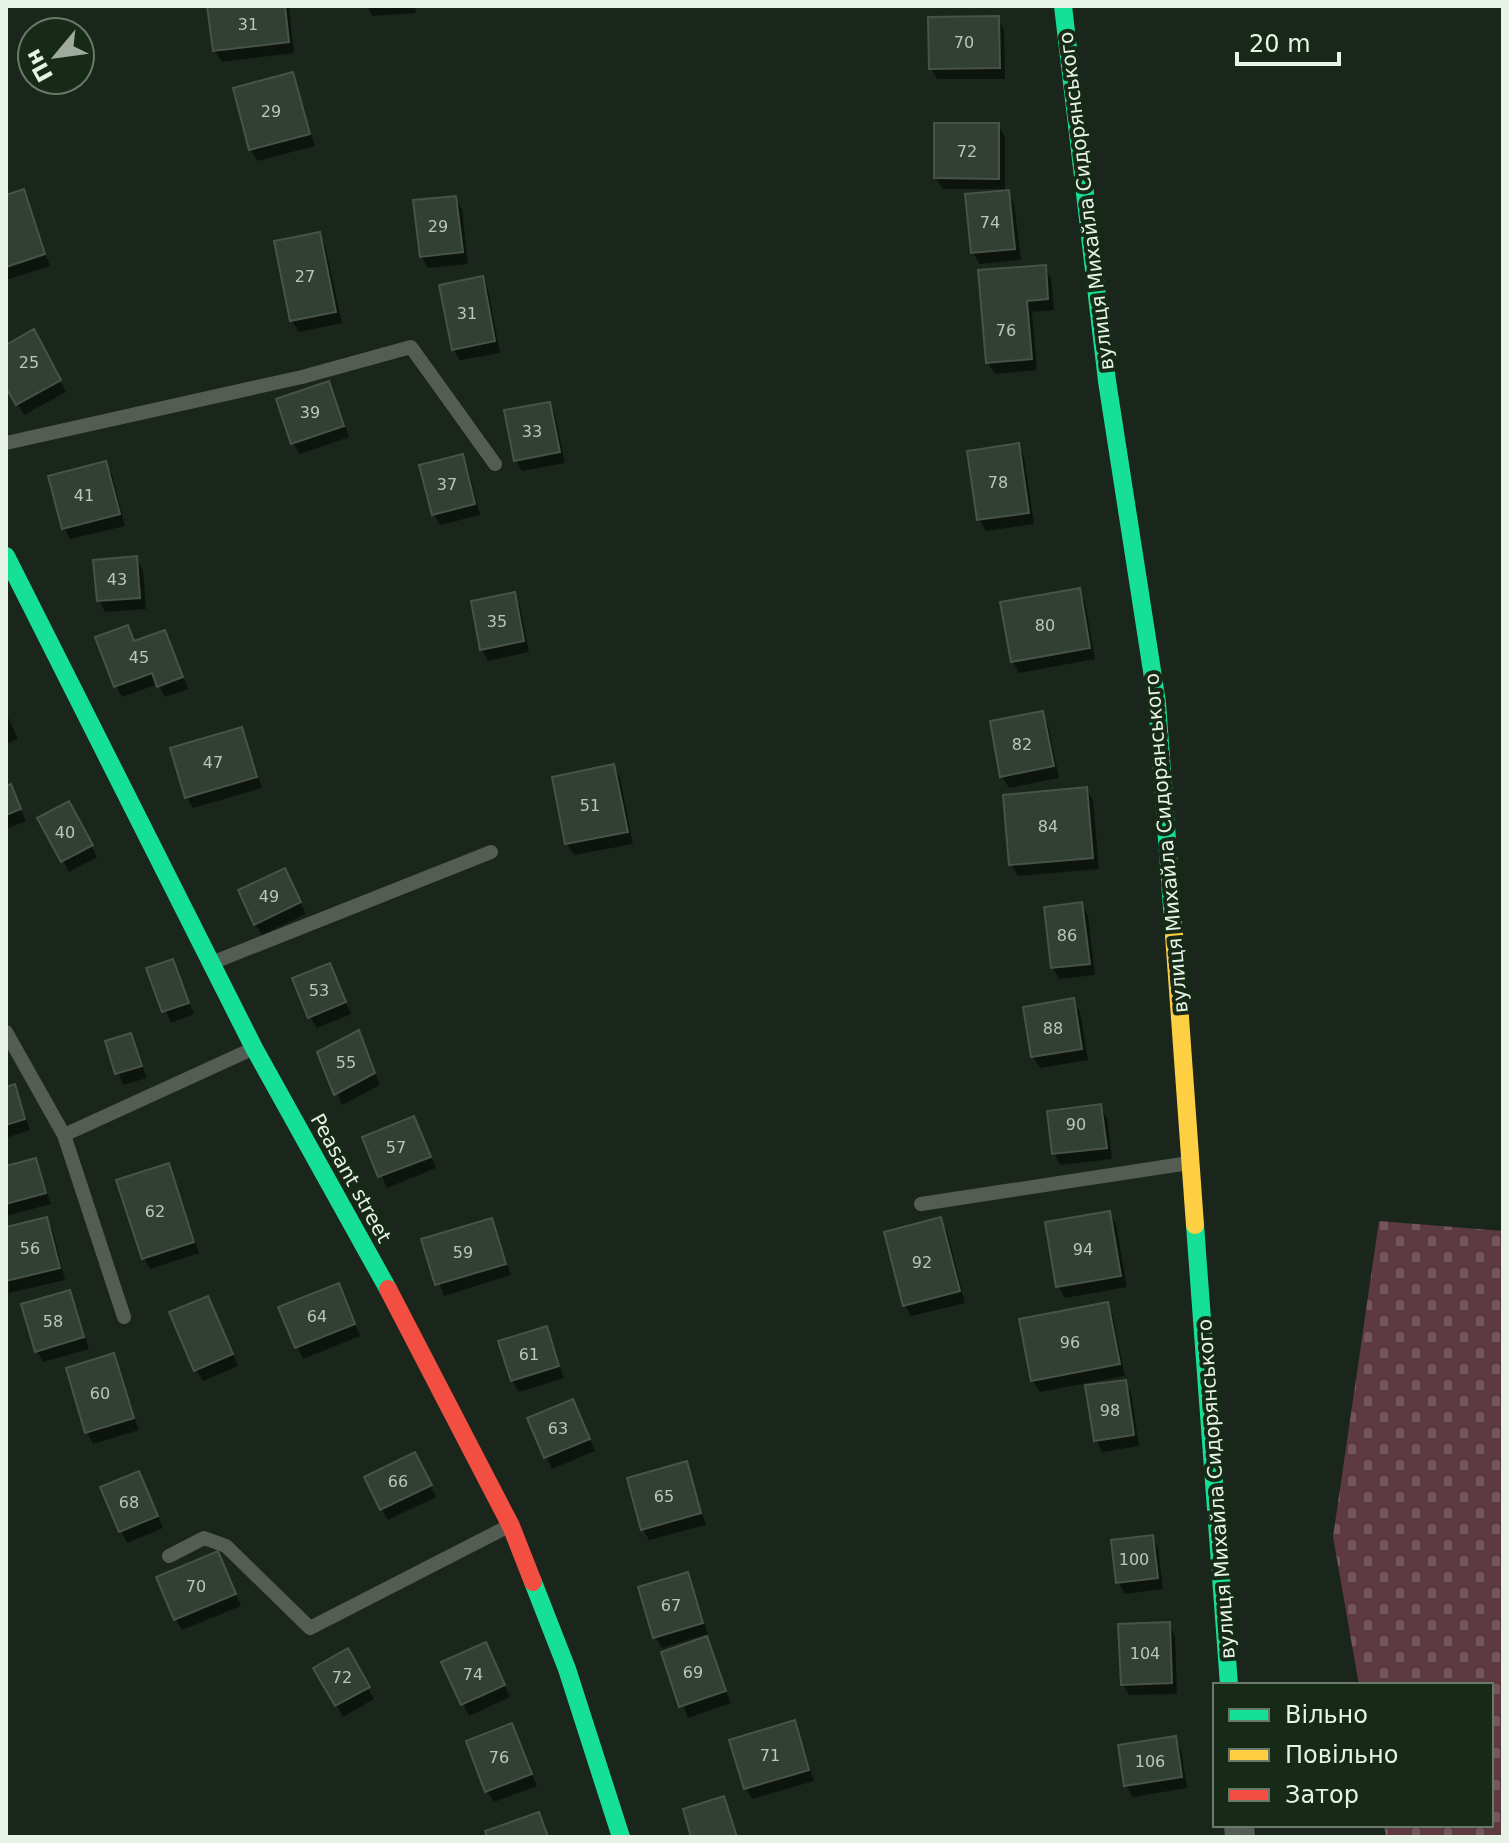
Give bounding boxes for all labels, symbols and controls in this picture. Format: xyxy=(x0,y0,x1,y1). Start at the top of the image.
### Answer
house number: 31 xyxy=(238,15,258,34)
north arrow xyxy=(16,16,96,96)
scale bar xyxy=(1237,16,1339,66)
street label: вулиця Михайла Сидорянського xyxy=(1053,30,1119,372)
text: 20 m xyxy=(1249,30,1311,58)
house number: 70 xyxy=(954,33,974,52)
text: Пн xyxy=(20,45,58,86)
house number: 29 xyxy=(261,102,281,121)
house number: 72 xyxy=(957,142,977,161)
house number: 74 xyxy=(980,213,1000,232)
house number: 29 xyxy=(428,217,448,236)
house number: 27 xyxy=(295,267,315,286)
house number: 31 xyxy=(457,304,477,323)
house number: 76 xyxy=(996,321,1016,340)
house number: 25 xyxy=(19,353,39,372)
house number: 39 xyxy=(300,403,320,422)
house number: 33 xyxy=(522,422,542,441)
house number: 78 xyxy=(988,473,1008,492)
house number: 37 xyxy=(437,475,457,494)
house number: 41 xyxy=(74,486,94,505)
house number: 43 xyxy=(107,570,127,589)
house number: 35 xyxy=(487,612,507,631)
house number: 80 xyxy=(1035,616,1055,635)
house number: 45 xyxy=(129,648,149,667)
street label: вулиця Михайла Сидорянського xyxy=(1139,672,1193,1014)
house number: 82 xyxy=(1012,735,1032,754)
house number: 47 xyxy=(203,753,223,772)
house number: 51 xyxy=(580,796,600,815)
house number: 84 xyxy=(1038,817,1058,836)
house number: 40 xyxy=(55,823,75,842)
house number: 49 xyxy=(259,887,279,906)
house number: 86 xyxy=(1057,926,1077,945)
house number: 53 xyxy=(309,981,329,1000)
house number: 88 xyxy=(1043,1019,1063,1038)
house number: 55 xyxy=(336,1053,356,1072)
street label: Peasant street xyxy=(306,1109,396,1247)
house number: 90 xyxy=(1066,1115,1086,1134)
house number: 57 xyxy=(386,1138,406,1157)
house number: 62 xyxy=(145,1202,165,1221)
house number: 56 xyxy=(20,1239,40,1258)
house number: 94 xyxy=(1073,1240,1093,1259)
house number: 59 xyxy=(453,1243,473,1262)
house number: 92 xyxy=(912,1253,932,1272)
house number: 64 xyxy=(307,1307,327,1326)
house number: 58 xyxy=(43,1312,63,1331)
street label: вулиця Михайла Сидорянського xyxy=(1192,1318,1240,1660)
house number: 96 xyxy=(1060,1333,1080,1352)
house number: 61 xyxy=(519,1345,539,1364)
house number: 60 xyxy=(90,1384,110,1403)
house number: 98 xyxy=(1100,1401,1120,1420)
house number: 63 xyxy=(548,1419,568,1438)
house number: 66 xyxy=(388,1472,408,1491)
house number: 65 xyxy=(654,1487,674,1506)
house number: 68 xyxy=(119,1493,139,1512)
house number: 100 xyxy=(1119,1550,1149,1569)
house number: 70 xyxy=(186,1577,206,1596)
house number: 67 xyxy=(661,1596,681,1615)
house number: 104 xyxy=(1130,1644,1160,1663)
house number: 69 xyxy=(683,1663,703,1682)
house number: 74 xyxy=(463,1665,483,1684)
house number: 72 xyxy=(332,1668,352,1687)
legend xyxy=(1213,1683,1493,1827)
text: Вільно xyxy=(1285,1701,1368,1729)
text: Повільно xyxy=(1285,1741,1398,1769)
house number: 71 xyxy=(760,1746,780,1765)
house number: 76 xyxy=(489,1748,509,1767)
house number: 106 xyxy=(1135,1752,1165,1771)
text: Затор xyxy=(1285,1781,1359,1809)

